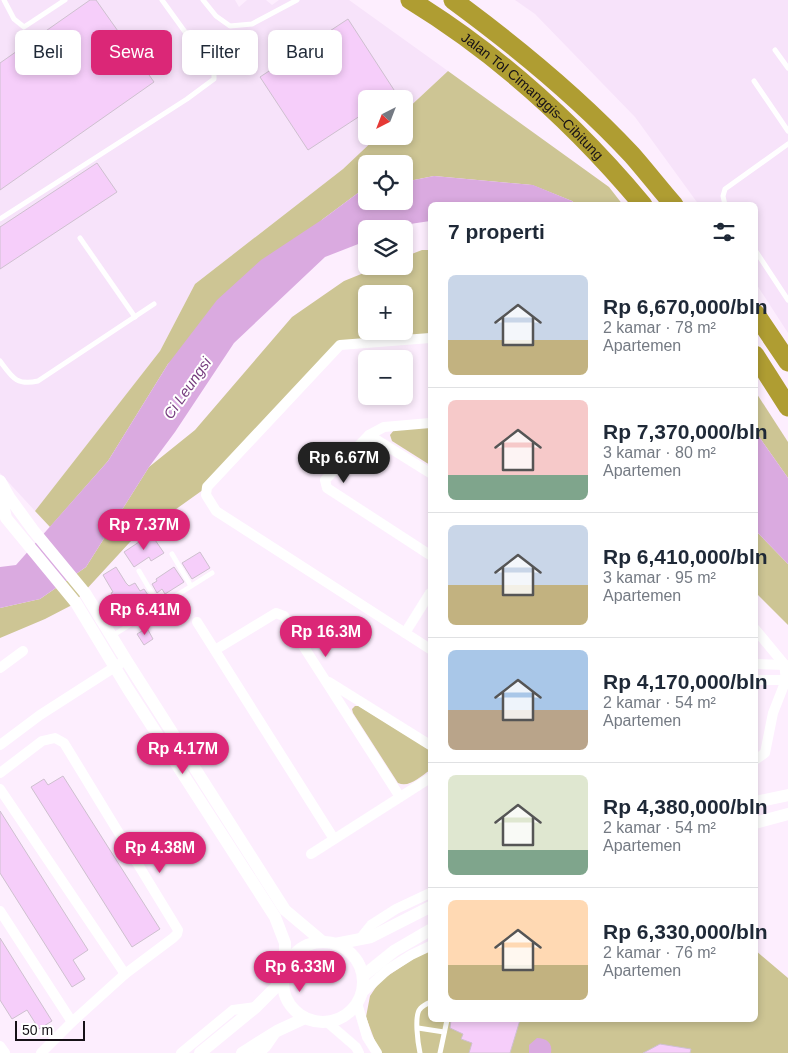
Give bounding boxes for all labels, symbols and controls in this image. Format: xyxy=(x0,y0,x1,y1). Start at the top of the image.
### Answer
street label: Jalan Tol Cimanggis–Cibitung xyxy=(458,29,607,163)
chip: Beli xyxy=(15,30,81,75)
chip: Sewa xyxy=(91,30,172,75)
chip: Filter xyxy=(182,30,258,75)
chip: Baru xyxy=(268,30,342,75)
north arrow xyxy=(358,90,412,145)
map controls xyxy=(358,90,413,405)
button: locate xyxy=(358,155,413,210)
icon: filters xyxy=(710,218,738,246)
button: layers xyxy=(358,220,413,275)
text: 7 properti xyxy=(448,220,545,243)
button: + xyxy=(358,285,413,340)
icon: home xyxy=(488,295,548,355)
text: Rp 6,670,000/bln xyxy=(603,295,768,318)
text: 2 kamar · 78 m² xyxy=(603,319,716,336)
text: Apartemen xyxy=(603,337,681,354)
button: − xyxy=(358,350,413,405)
water label: Ci Leungsi xyxy=(160,354,215,422)
icon: home xyxy=(488,420,548,480)
text: Rp 7,370,000/bln xyxy=(603,420,768,443)
pin: Rp 6.67M xyxy=(292,442,396,484)
text: 3 kamar · 80 m² xyxy=(603,444,716,461)
text: Rp 6.67M xyxy=(309,449,379,466)
text: Apartemen xyxy=(603,462,681,479)
pin: Rp 7.37M xyxy=(92,508,196,551)
text: Rp 7.37M xyxy=(109,516,179,533)
icon: home xyxy=(488,545,548,605)
text: Rp 6,410,000/bln xyxy=(603,545,768,568)
text: 3 kamar · 95 m² xyxy=(603,569,716,586)
text: Apartemen xyxy=(603,587,681,604)
pin: Rp 6.41M xyxy=(93,594,197,636)
text: Rp 6.41M xyxy=(110,601,180,618)
pin: Rp 16.3M xyxy=(274,616,378,658)
text: Rp 16.3M xyxy=(291,623,361,640)
icon: home xyxy=(488,670,548,730)
text: Rp 4,170,000/bln xyxy=(603,670,768,693)
text: 2 kamar · 54 m² xyxy=(603,694,716,711)
text: Apartemen xyxy=(603,712,681,729)
pin: Rp 4.17M xyxy=(131,732,235,775)
text: Rp 4.17M xyxy=(148,740,218,757)
icon: home xyxy=(488,795,548,855)
text: Rp 4,380,000/bln xyxy=(603,795,768,818)
text: 2 kamar · 54 m² xyxy=(603,819,716,836)
pin: Rp 4.38M xyxy=(108,832,212,874)
text: Apartemen xyxy=(603,837,681,854)
text: Rp 4.38M xyxy=(125,839,195,856)
icon: home xyxy=(488,920,548,980)
text: Rp 6,330,000/bln xyxy=(603,920,768,943)
text: 2 kamar · 76 m² xyxy=(603,944,716,961)
pin: Rp 6.33M xyxy=(248,950,352,993)
text: Rp 6.33M xyxy=(265,958,335,975)
text: Apartemen xyxy=(603,962,681,979)
scale bar xyxy=(15,1018,85,1041)
text: 50 m xyxy=(22,1022,53,1038)

